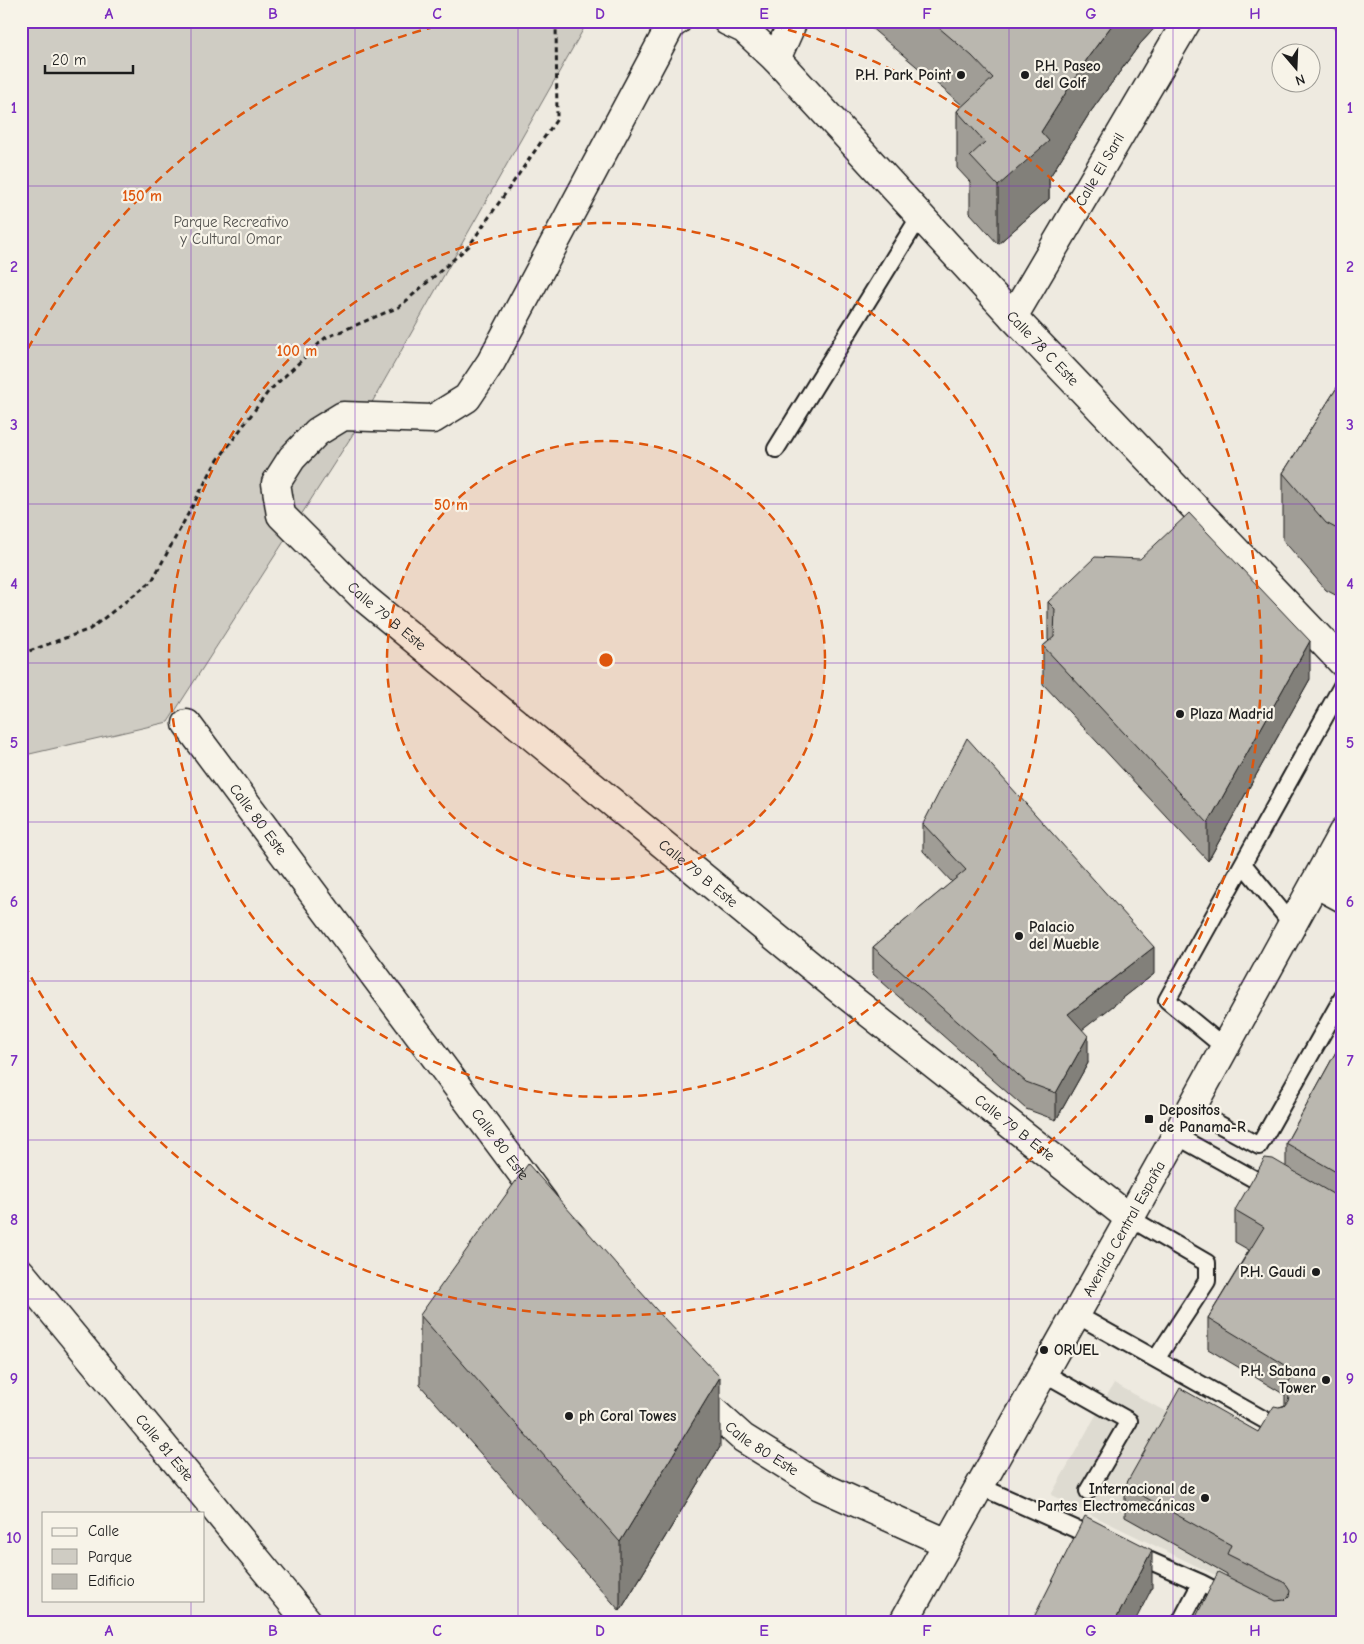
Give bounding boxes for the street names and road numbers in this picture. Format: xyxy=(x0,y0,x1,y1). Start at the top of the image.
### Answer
street label: Calle El Saril xyxy=(1071,130,1128,210)
street label: Calle 78 C Este xyxy=(1003,307,1083,390)
street label: Calle 79 B Este xyxy=(344,578,430,654)
street label: Calle 80 Este xyxy=(226,780,291,859)
street label: Calle 79 B Este xyxy=(655,835,742,911)
street label: Calle 79 B Este xyxy=(971,1091,1059,1165)
street label: Calle 80 Este xyxy=(468,1105,533,1184)
street label: Avenida Central España xyxy=(1079,1158,1169,1300)
street label: Calle 81 Este xyxy=(132,1410,198,1485)
street label: Calle 80 Este xyxy=(721,1417,802,1480)

